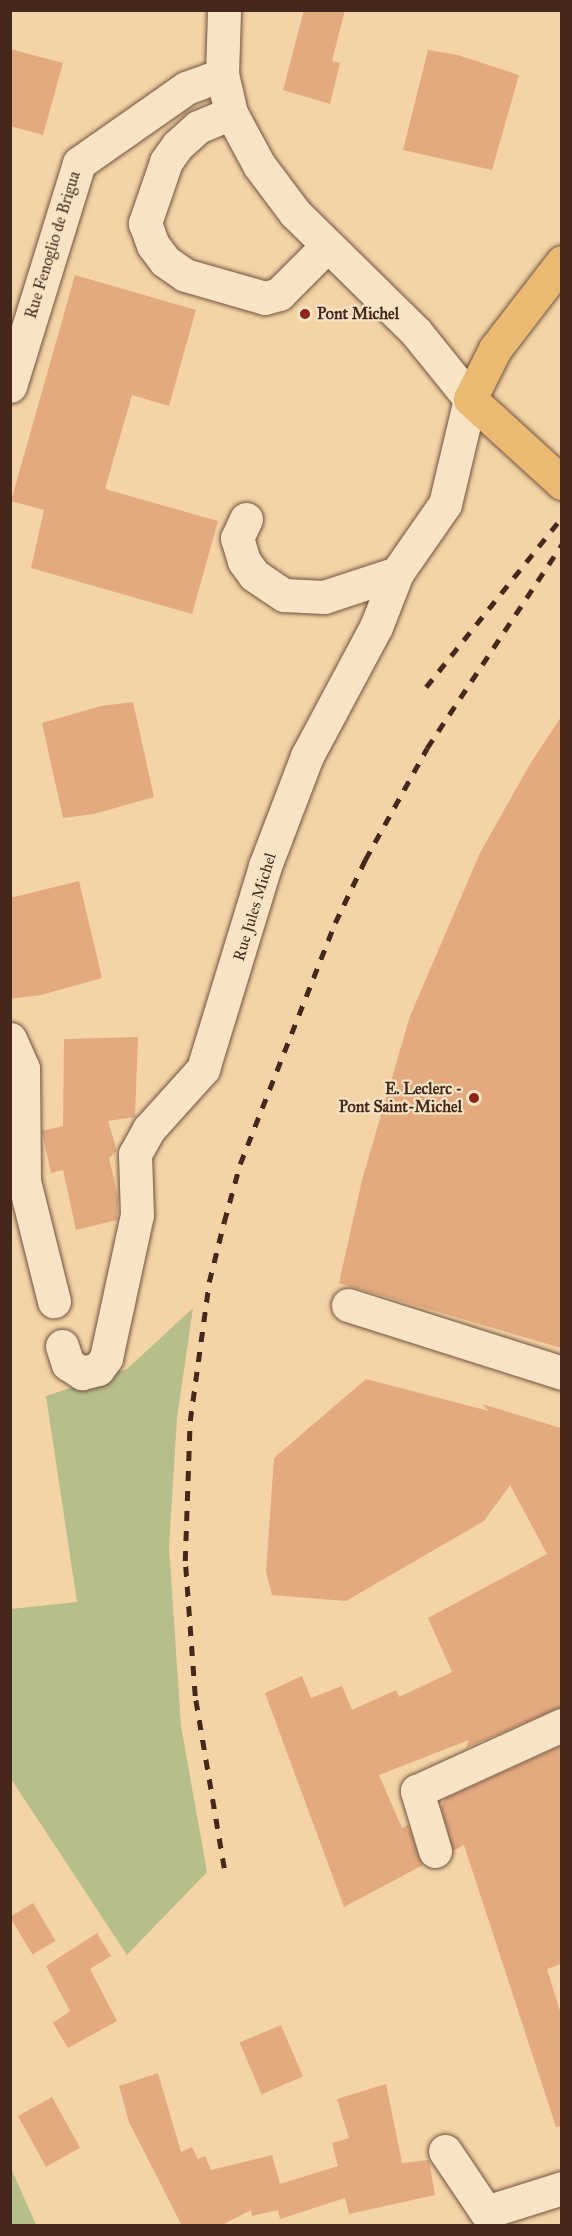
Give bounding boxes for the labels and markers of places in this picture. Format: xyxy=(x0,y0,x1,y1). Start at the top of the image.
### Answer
place label: Pont Michel xyxy=(317,304,399,324)
marker: Pont Michel xyxy=(298,307,312,321)
place label: E. Leclerc - Pont Saint-Michel xyxy=(339,1079,462,1117)
marker: E. Leclerc - Pont Saint-Michel xyxy=(467,1091,481,1105)

